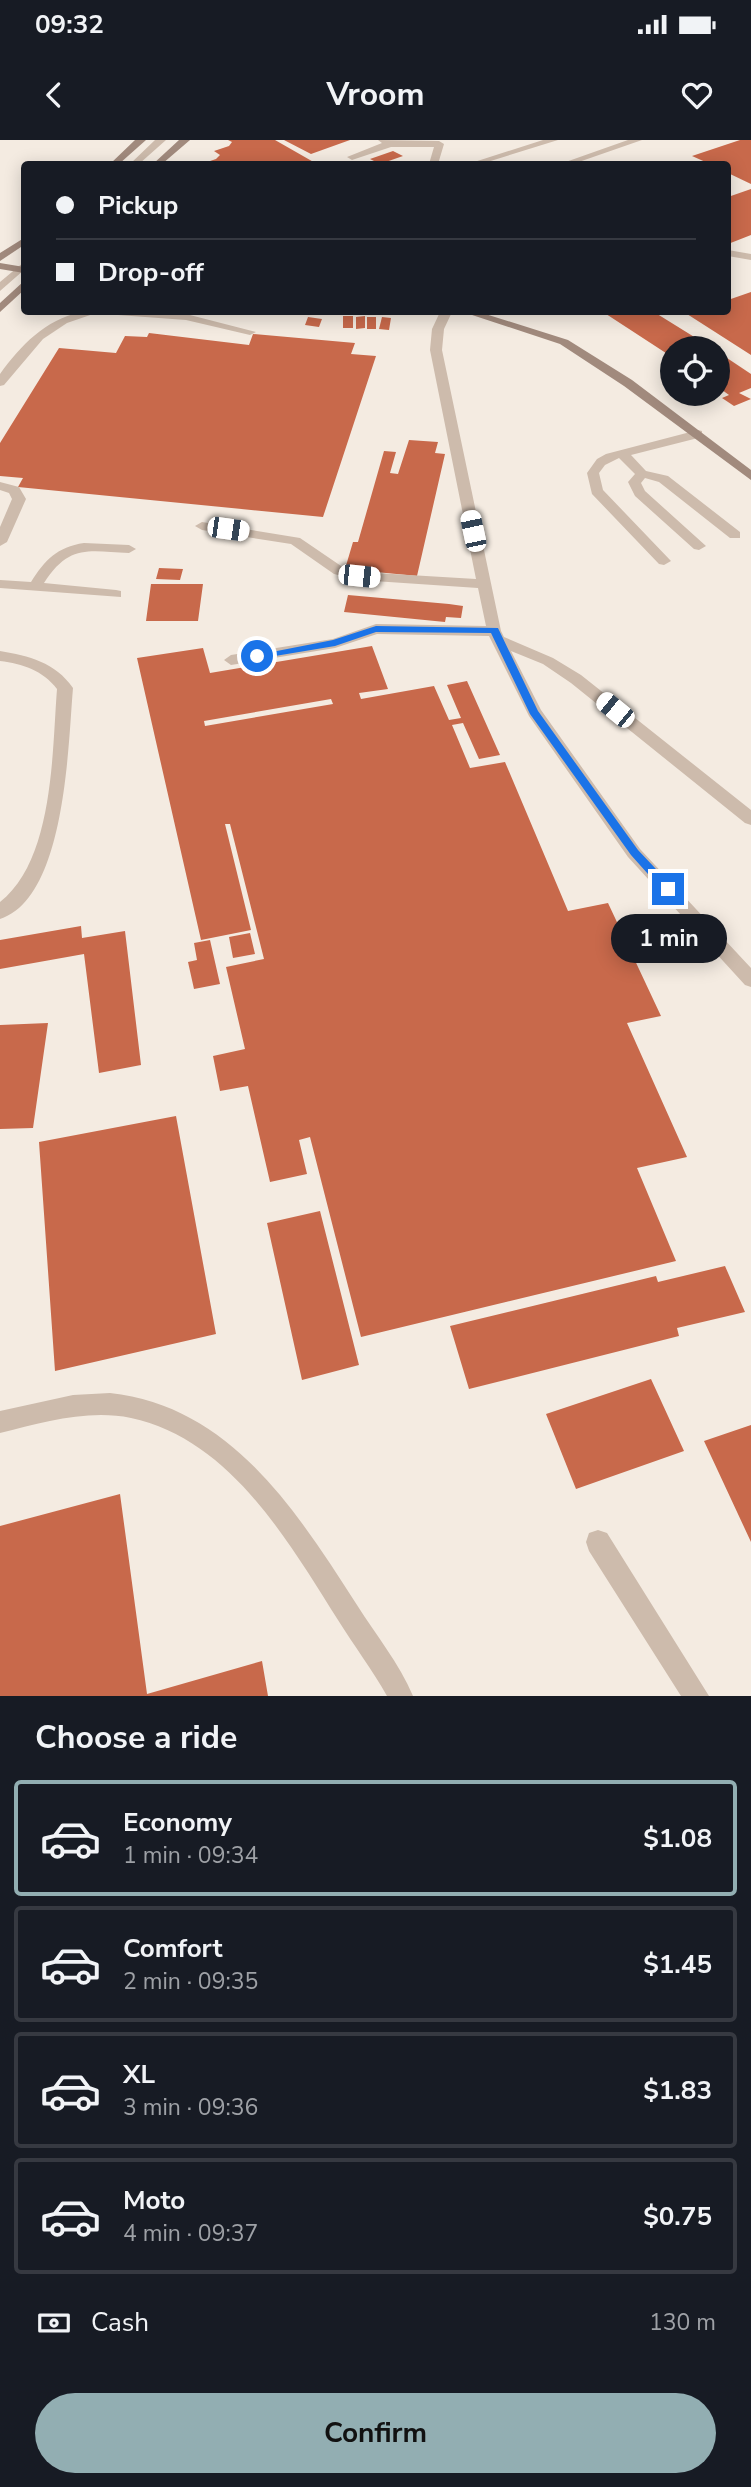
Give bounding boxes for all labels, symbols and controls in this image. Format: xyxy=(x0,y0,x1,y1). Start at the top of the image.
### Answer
text: 09:32 xyxy=(35,7,104,42)
text: Vroom xyxy=(326,73,425,116)
icon: back xyxy=(35,76,73,114)
icon: heart xyxy=(678,76,716,114)
text: Pickup xyxy=(98,188,178,223)
text: Drop-off xyxy=(98,255,204,290)
map controls xyxy=(660,336,730,406)
button: locate xyxy=(660,336,730,406)
car xyxy=(459,508,488,554)
car xyxy=(206,516,251,542)
car xyxy=(338,563,381,589)
route start xyxy=(241,640,273,672)
car xyxy=(593,689,638,731)
route end xyxy=(652,873,684,905)
callout: 1 min xyxy=(610,914,726,962)
text: 1 min xyxy=(639,923,699,954)
text: Choose a ride xyxy=(35,1716,237,1759)
text: Economy xyxy=(123,1805,232,1840)
icon: car xyxy=(39,1807,102,1870)
text: $1.08 xyxy=(643,1821,712,1856)
text: 1 min · 09:34 xyxy=(123,1840,258,1871)
text: Comfort xyxy=(123,1931,223,1966)
icon: car xyxy=(39,1933,102,1996)
text: $1.45 xyxy=(643,1947,712,1982)
text: 2 min · 09:35 xyxy=(123,1966,258,1997)
text: XL xyxy=(123,2057,155,2092)
icon: car xyxy=(39,2059,102,2122)
text: $1.83 xyxy=(643,2073,712,2108)
text: 3 min · 09:36 xyxy=(123,2092,258,2123)
text: Moto xyxy=(123,2183,185,2218)
icon: car xyxy=(39,2185,102,2248)
text: $0.75 xyxy=(643,2199,712,2234)
text: 4 min · 09:37 xyxy=(123,2218,258,2249)
icon: cash xyxy=(35,2304,73,2342)
text: Cash xyxy=(91,2305,149,2340)
text: 130 m xyxy=(649,2307,716,2338)
button: Confirm xyxy=(35,2393,716,2473)

